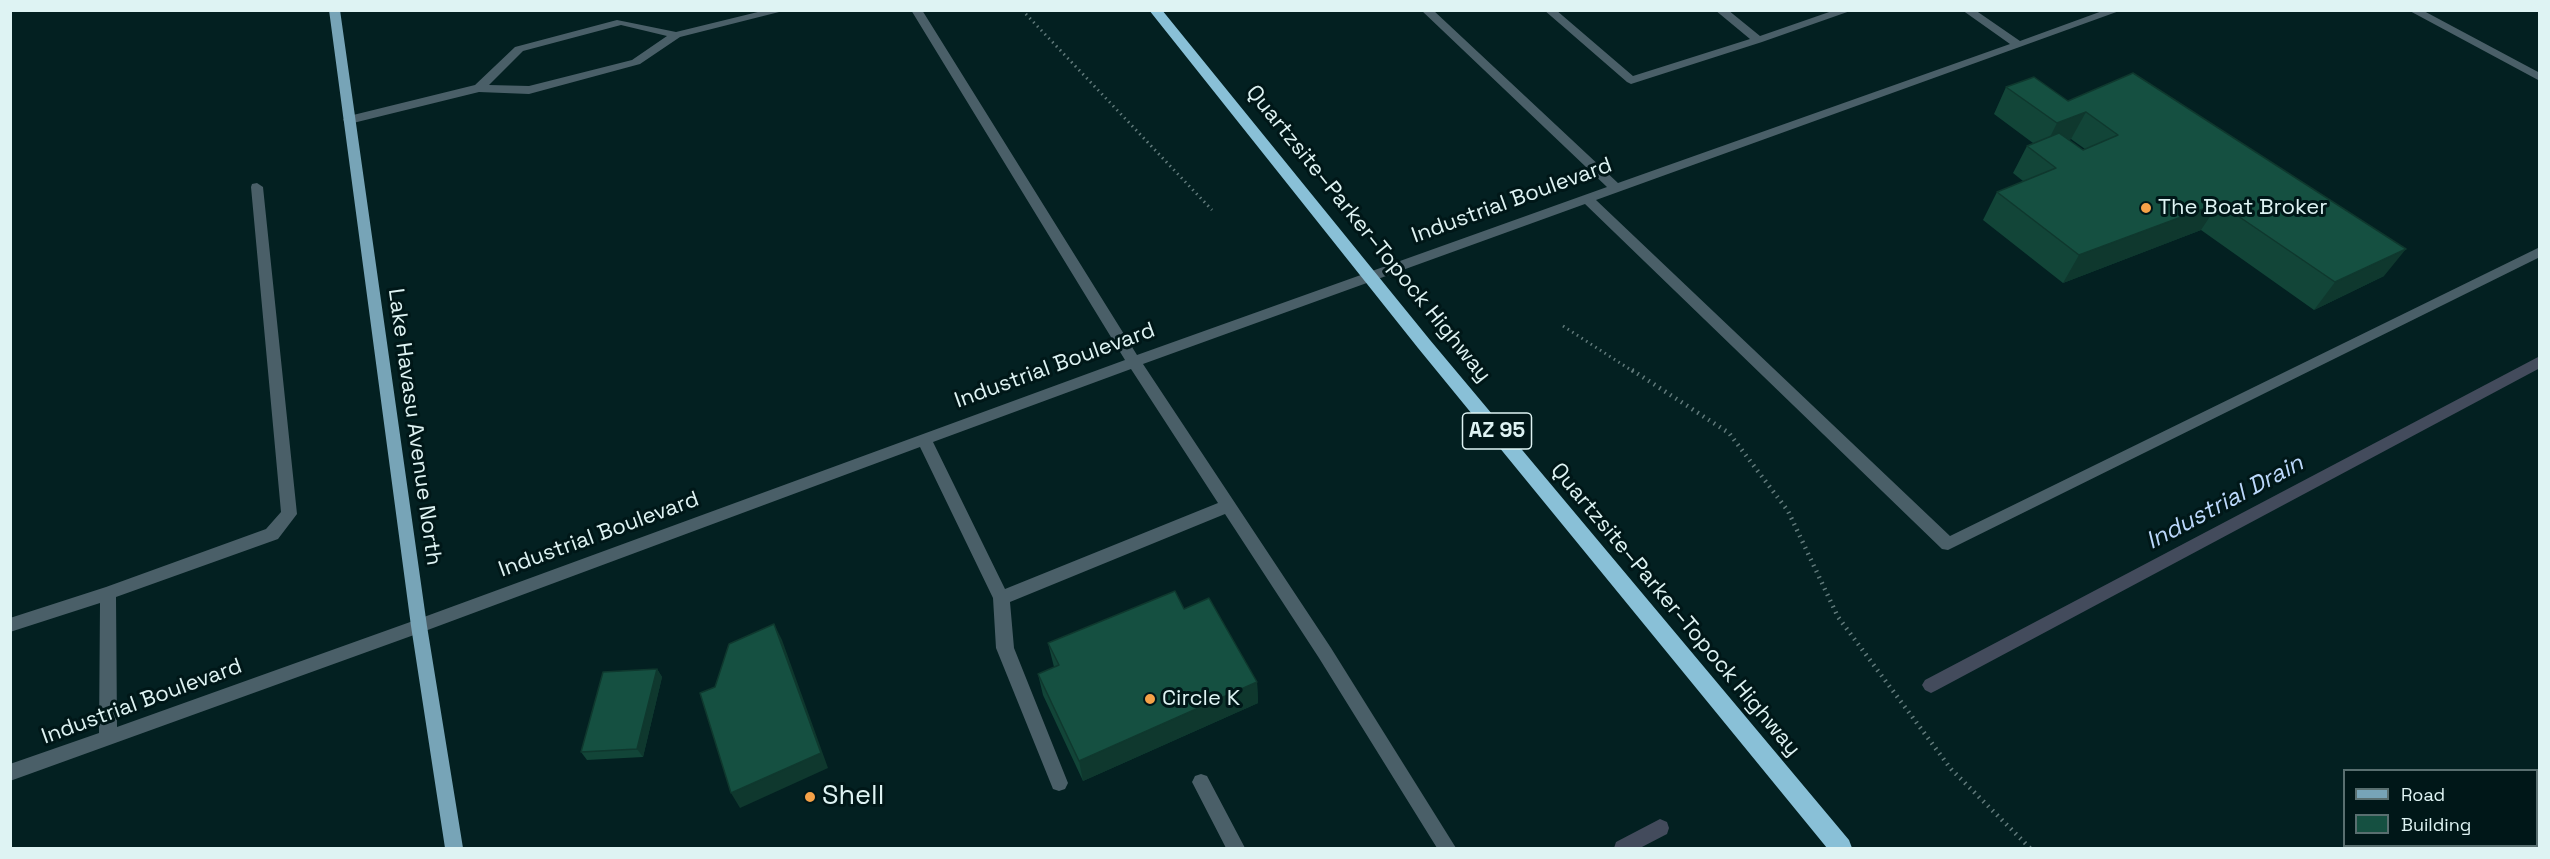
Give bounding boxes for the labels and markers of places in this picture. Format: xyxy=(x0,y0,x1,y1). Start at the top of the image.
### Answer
place label: The Boat Broker xyxy=(2158,195,2328,221)
marker: The Boat Broker xyxy=(2139,201,2153,215)
place label: Circle K xyxy=(1162,686,1240,712)
marker: Circle K xyxy=(1143,692,1157,706)
place label: Shell xyxy=(822,781,884,813)
marker: Shell xyxy=(803,790,817,804)

